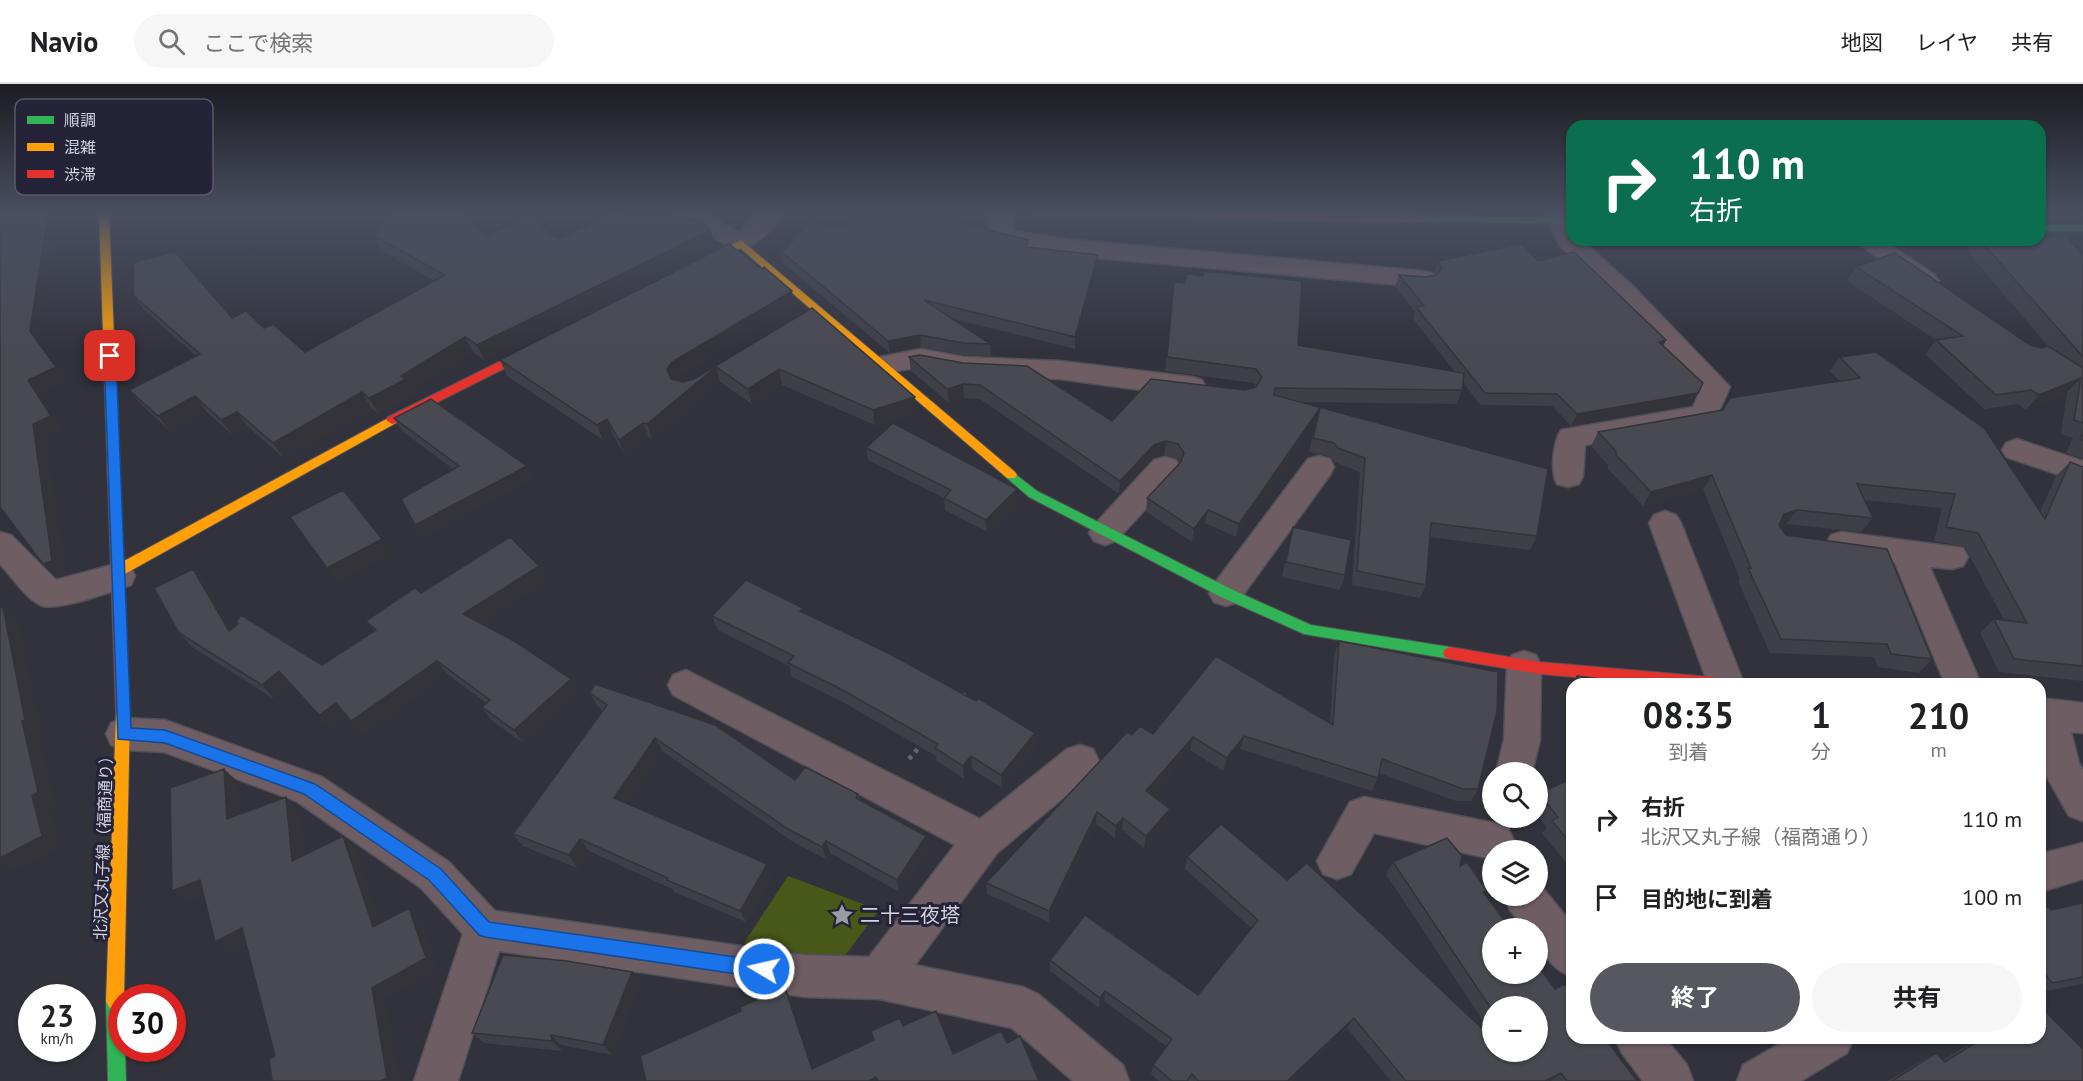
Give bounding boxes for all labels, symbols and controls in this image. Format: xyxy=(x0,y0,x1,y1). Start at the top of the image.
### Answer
search box xyxy=(134,14,554,68)
text: Navio xyxy=(30,23,98,60)
icon: search xyxy=(155,25,188,58)
text: ここで検索 xyxy=(203,29,313,57)
text: 地図 xyxy=(1841,29,1883,56)
text: レイヤ xyxy=(1916,29,1978,56)
text: 共有 xyxy=(2011,29,2053,56)
legend xyxy=(15,99,213,195)
text: 順調 xyxy=(64,110,96,130)
text: 110 m xyxy=(1689,136,1805,191)
text: 混雑 xyxy=(64,137,96,157)
icon: right xyxy=(1590,144,1668,222)
text: 渋滞 xyxy=(64,164,96,184)
text: 右折 xyxy=(1689,193,1743,227)
pin xyxy=(84,330,135,381)
icon: arrive xyxy=(93,339,126,372)
text: 08:35 xyxy=(1643,691,1734,738)
text: 1 xyxy=(1811,691,1831,738)
text: 210 xyxy=(1908,692,1969,739)
text: m xyxy=(1930,737,1947,763)
text: 到着 xyxy=(1668,739,1708,765)
text: 分 xyxy=(1811,739,1831,765)
street label: 北沢又丸子線（福商通り） xyxy=(90,748,116,940)
map controls xyxy=(1482,762,1548,1062)
button: search xyxy=(1482,762,1548,828)
text: 右折 xyxy=(1641,793,1685,821)
icon: right xyxy=(1590,803,1623,836)
text: 110 m xyxy=(1962,805,2022,833)
text: 北沢又丸子線（福商通り） xyxy=(1641,824,1881,850)
button: layers xyxy=(1482,840,1548,906)
icon: arrive xyxy=(1590,881,1623,914)
text: 100 m xyxy=(1962,883,2022,911)
text: 目的地に到着 xyxy=(1641,885,1773,913)
place icon: 二十三夜塔 xyxy=(829,902,855,928)
place label: 二十三夜塔 xyxy=(860,902,960,928)
button: + xyxy=(1482,918,1548,984)
position arrow xyxy=(732,937,796,1001)
button: 終了 xyxy=(1590,963,1800,1032)
button: 共有 xyxy=(1812,963,2022,1032)
speed limit sign: 30 xyxy=(108,984,186,1062)
text: 23 xyxy=(40,996,74,1035)
button: − xyxy=(1482,996,1548,1062)
text: km/h xyxy=(41,1029,73,1048)

